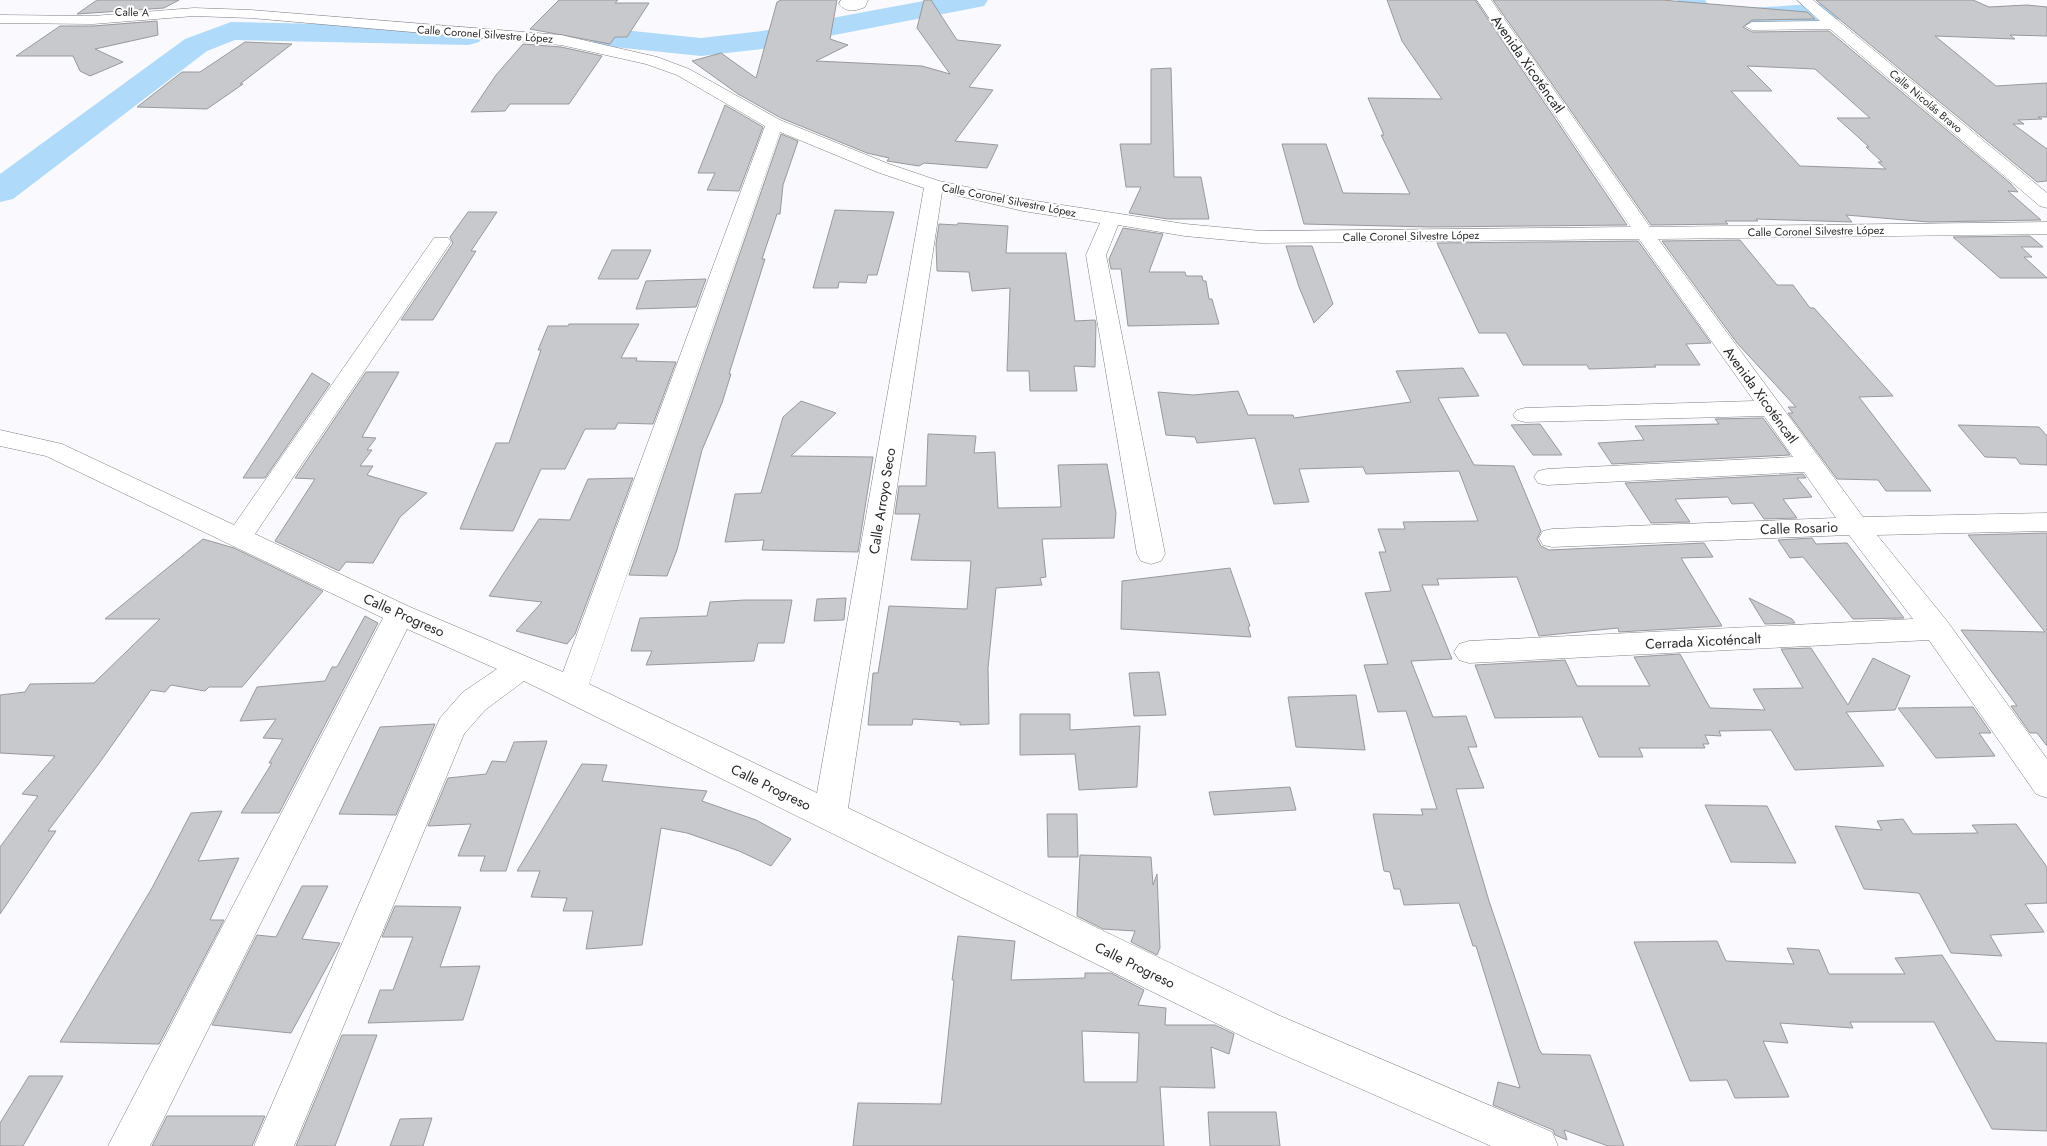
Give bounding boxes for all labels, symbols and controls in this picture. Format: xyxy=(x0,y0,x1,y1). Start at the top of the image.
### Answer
street label: Calle A xyxy=(115,4,150,20)
street label: Avenida Xicoténcatl xyxy=(1487,11,1569,117)
street label: Calle Coronel Silvestre López xyxy=(416,21,554,47)
street label: Calle Nicolás Bravo xyxy=(1886,66,1966,136)
street label: Calle Coronel Silvestre López xyxy=(940,179,1078,221)
street label: Calle Coronel Silvestre López xyxy=(1748,222,1884,240)
street label: Calle Coronel Silvestre López xyxy=(1343,227,1479,245)
street label: Avenida Xicoténcatl xyxy=(1719,342,1803,448)
street label: Calle Arroyo Seco xyxy=(864,446,900,556)
street label: Calle Rosario xyxy=(1760,517,1839,539)
street label: Calle Progreso xyxy=(360,588,448,642)
street label: Cerrada Xicoténcalt xyxy=(1645,628,1762,654)
street label: Calle Progreso xyxy=(728,759,815,815)
street label: Calle Progreso xyxy=(1092,937,1179,993)

